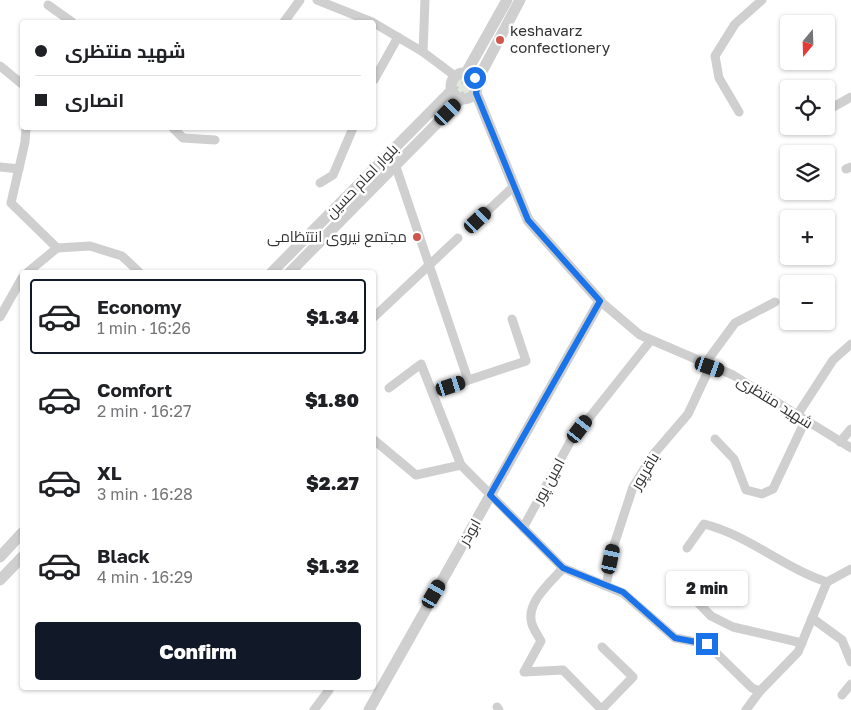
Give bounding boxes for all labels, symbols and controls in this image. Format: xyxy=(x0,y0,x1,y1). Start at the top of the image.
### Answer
north arrow xyxy=(780,15,835,70)
map controls xyxy=(780,15,835,330)
place label: keshavarz confectionery xyxy=(510,21,611,56)
marker: keshavarz confectionery xyxy=(494,34,506,46)
text: شهید منتظری xyxy=(65,39,186,62)
route start xyxy=(464,67,486,89)
button: locate xyxy=(780,80,835,135)
text: انصاری xyxy=(65,88,124,111)
car xyxy=(432,96,463,128)
street label: بلوار امام حسین xyxy=(321,139,403,223)
button: layers xyxy=(780,145,835,200)
car xyxy=(461,204,494,236)
button: + xyxy=(780,210,835,265)
place label: مجتمع نیروی انتتظامی xyxy=(267,227,407,248)
marker: مجتمع نیروی انتتظامی xyxy=(411,231,423,243)
button: − xyxy=(780,275,835,330)
icon: car xyxy=(37,294,82,339)
text: Economy xyxy=(97,295,182,318)
text: $1.34 xyxy=(306,305,359,328)
text: 1 min · 16:26 xyxy=(97,318,191,338)
car xyxy=(693,355,726,379)
street label: شهید منتظری xyxy=(733,371,817,433)
car xyxy=(434,374,467,398)
icon: car xyxy=(37,377,82,422)
text: Comfort xyxy=(97,378,172,401)
text: $1.80 xyxy=(305,388,359,411)
text: 2 min · 16:27 xyxy=(97,401,191,421)
car xyxy=(564,413,595,445)
street label: باقرپور xyxy=(626,449,664,494)
street label: امین پور xyxy=(528,455,570,508)
icon: car xyxy=(37,460,82,505)
text: XL xyxy=(97,461,122,484)
text: $2.27 xyxy=(306,471,359,494)
text: 3 min · 16:28 xyxy=(97,484,193,504)
street label: ابوذر xyxy=(454,515,485,549)
icon: car xyxy=(37,543,82,588)
car xyxy=(600,543,621,575)
text: Black xyxy=(97,544,150,567)
text: $1.32 xyxy=(306,554,359,577)
text: 4 min · 16:29 xyxy=(97,567,193,587)
callout: 2 min xyxy=(666,572,748,606)
car xyxy=(420,577,447,611)
text: 2 min xyxy=(686,578,728,598)
button: Confirm xyxy=(35,622,361,680)
route end xyxy=(696,633,718,655)

